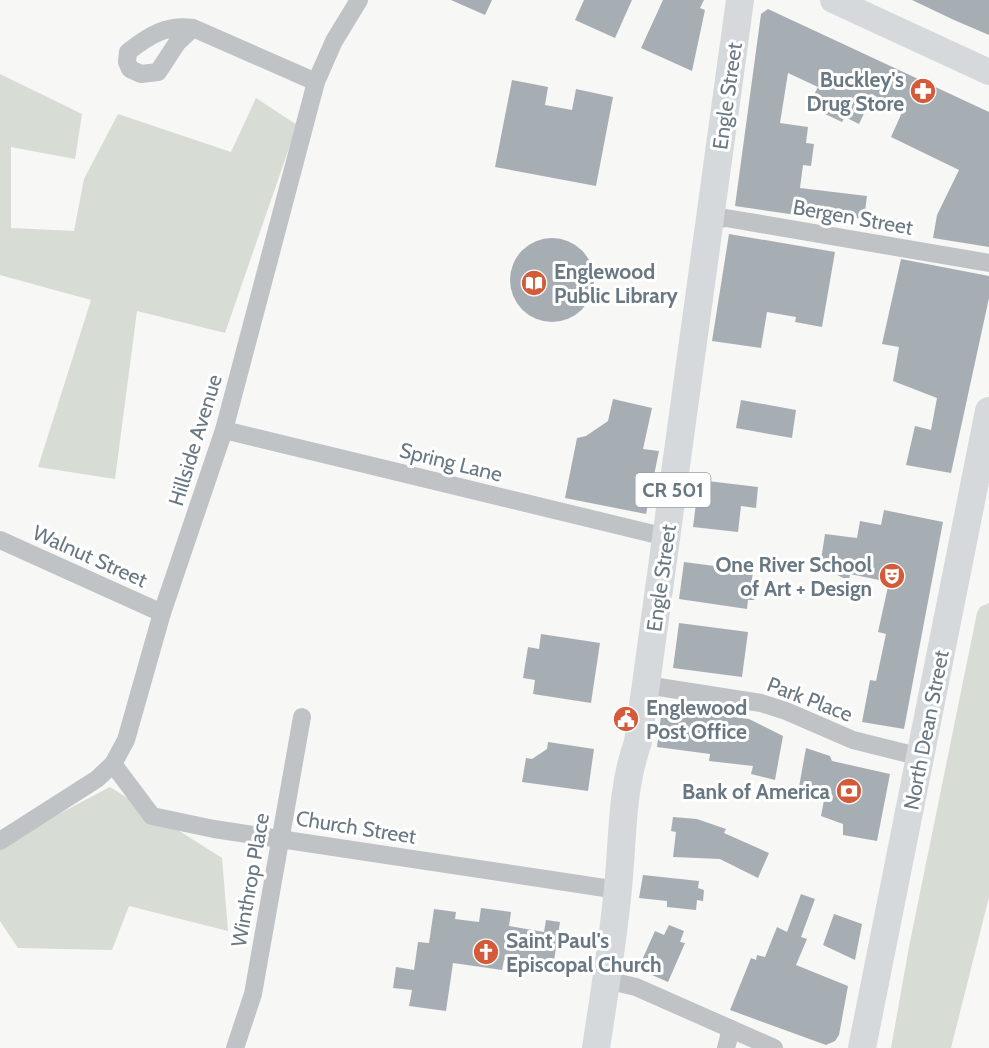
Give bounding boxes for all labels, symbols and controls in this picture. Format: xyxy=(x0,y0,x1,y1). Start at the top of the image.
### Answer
street label: Engle Street xyxy=(707,41,747,151)
place label: Buckley's Drug Store xyxy=(807,67,904,116)
pharmacy icon: Buckley's Drug Store xyxy=(908,76,938,106)
street label: Bergen Street xyxy=(791,194,915,240)
place label: Englewood Public Library xyxy=(554,259,679,308)
library icon: Englewood Public Library xyxy=(519,268,549,298)
street label: Hillside Avenue xyxy=(163,371,227,509)
street label: Spring Lane xyxy=(397,437,505,487)
road number: CR 501 xyxy=(636,473,710,507)
street label: Walnut Street xyxy=(29,520,151,592)
street label: Engle Street xyxy=(641,523,681,633)
place label: One River School of Art + Design xyxy=(716,552,872,601)
theatre icon: One River School of Art + Design xyxy=(877,561,907,591)
street label: North Dean Street xyxy=(898,648,954,812)
street label: Park Place xyxy=(764,671,857,727)
place label: Englewood Post Office xyxy=(646,695,747,744)
public building icon: Englewood Post Office xyxy=(611,704,641,734)
bank icon: Bank of America xyxy=(834,776,864,806)
place label: Bank of America xyxy=(682,779,831,804)
street label: Church Street xyxy=(294,805,418,849)
street label: Winthrop Place xyxy=(226,811,274,949)
place label: Saint Paul's Episcopal Church xyxy=(506,928,662,977)
church icon: Saint Paul's Episcopal Church xyxy=(471,937,501,967)

